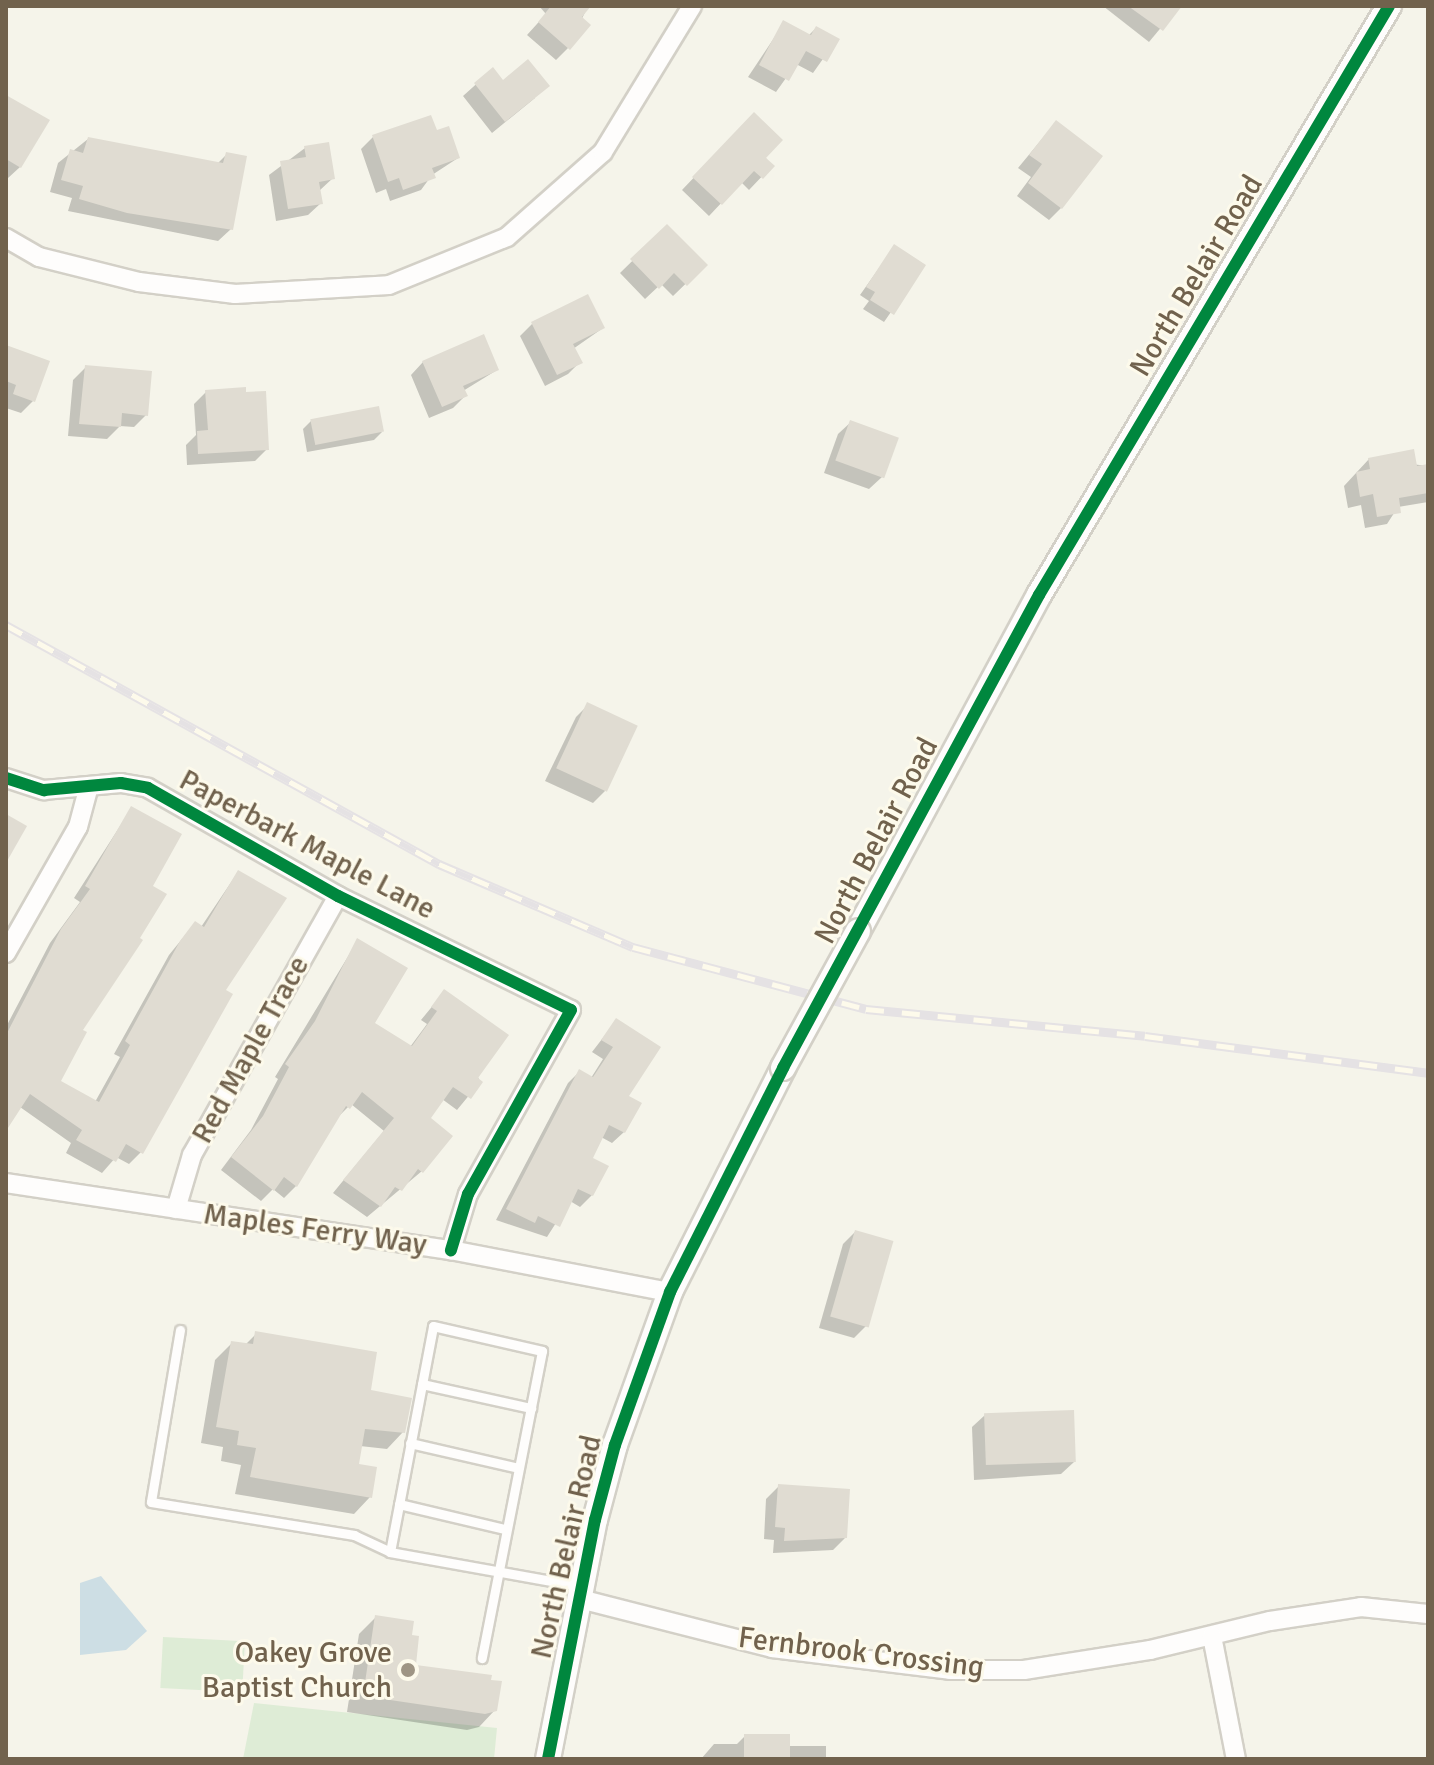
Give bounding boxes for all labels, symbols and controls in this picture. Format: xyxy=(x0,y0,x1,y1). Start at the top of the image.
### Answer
street label: North Belair Road xyxy=(1123,169,1271,383)
street label: North Belair Road xyxy=(808,732,946,950)
street label: Paperbark Maple Lane xyxy=(173,762,441,928)
street label: Red Maple Trace xyxy=(185,950,317,1150)
street label: Maples Ferry Way xyxy=(201,1197,429,1263)
street label: North Belair Road xyxy=(524,1432,610,1662)
street label: Fernbrook Crossing xyxy=(736,1620,986,1686)
place label: Oakey Grove Baptist Church xyxy=(202,1635,392,1706)
marker: Oakey Grove Baptist Church xyxy=(399,1661,417,1679)

